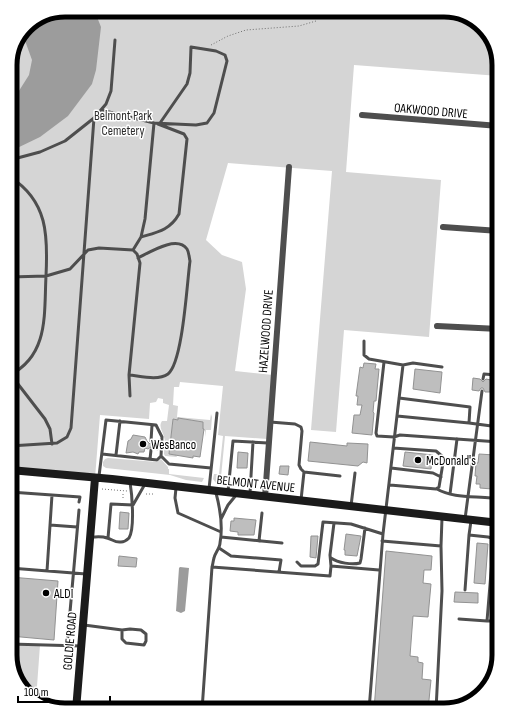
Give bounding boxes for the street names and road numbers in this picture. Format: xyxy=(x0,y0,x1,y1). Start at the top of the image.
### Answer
street label: OAKWOOD DRIVE xyxy=(393,100,468,122)
street label: HAZELWOOD DRIVE xyxy=(255,289,277,373)
street label: BELMONT AVENUE xyxy=(216,472,296,496)
street label: GOLDIE ROAD xyxy=(59,611,81,671)

